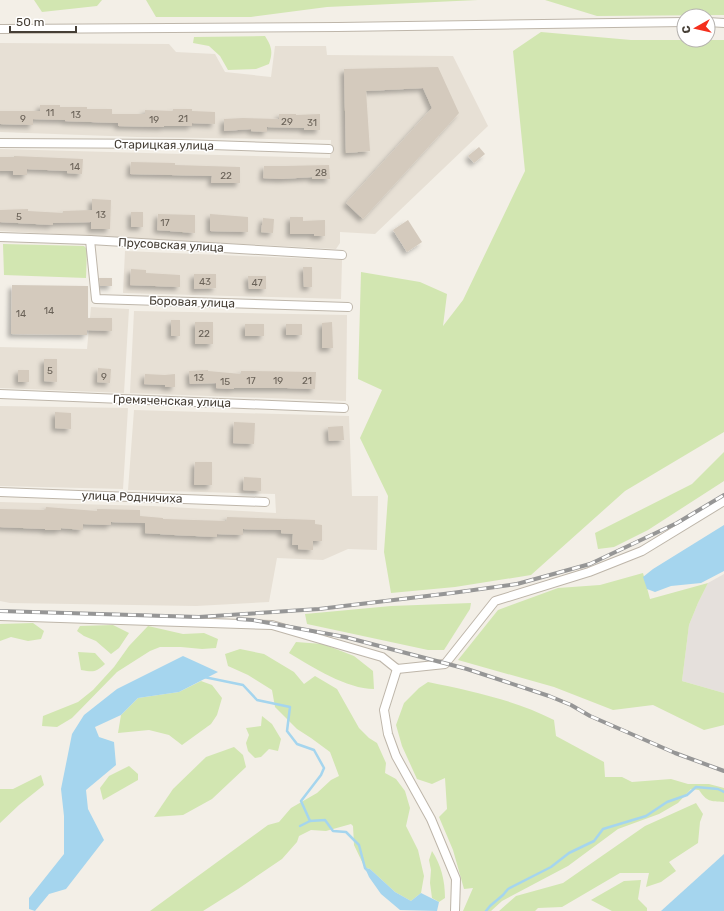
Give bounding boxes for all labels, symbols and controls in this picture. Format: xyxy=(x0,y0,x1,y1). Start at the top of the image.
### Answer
scale bar xyxy=(10,8,76,34)
north arrow xyxy=(676,8,716,48)
text: 50 m xyxy=(16,15,44,29)
text: С xyxy=(680,24,694,34)
house number: 11 xyxy=(46,107,54,119)
house number: 13 xyxy=(71,109,81,121)
house number: 9 xyxy=(20,113,26,125)
house number: 21 xyxy=(178,113,188,125)
house number: 19 xyxy=(149,114,159,126)
house number: 29 xyxy=(281,116,293,128)
house number: 31 xyxy=(307,117,317,129)
street label: Старицкая улица xyxy=(114,137,214,153)
house number: 14 xyxy=(70,161,80,173)
house number: 28 xyxy=(315,167,327,179)
house number: 22 xyxy=(220,170,232,182)
house number: 13 xyxy=(96,209,106,221)
house number: 5 xyxy=(16,211,22,223)
house number: 17 xyxy=(160,217,170,229)
street label: Прусовская улица xyxy=(118,235,224,255)
house number: 43 xyxy=(199,276,211,288)
house number: 47 xyxy=(251,277,263,289)
street label: Боровая улица xyxy=(149,294,235,310)
house number: 14 xyxy=(44,305,54,317)
house number: 14 xyxy=(16,308,26,320)
house number: 22 xyxy=(198,328,210,340)
house number: 5 xyxy=(47,365,53,377)
house number: 9 xyxy=(101,371,107,383)
house number: 13 xyxy=(194,372,204,384)
house number: 17 xyxy=(246,375,256,387)
house number: 19 xyxy=(273,375,283,387)
house number: 21 xyxy=(302,375,312,387)
house number: 15 xyxy=(220,376,230,388)
street label: Гремяченская улица xyxy=(113,392,231,410)
street label: улица Родничиха xyxy=(81,488,183,506)

